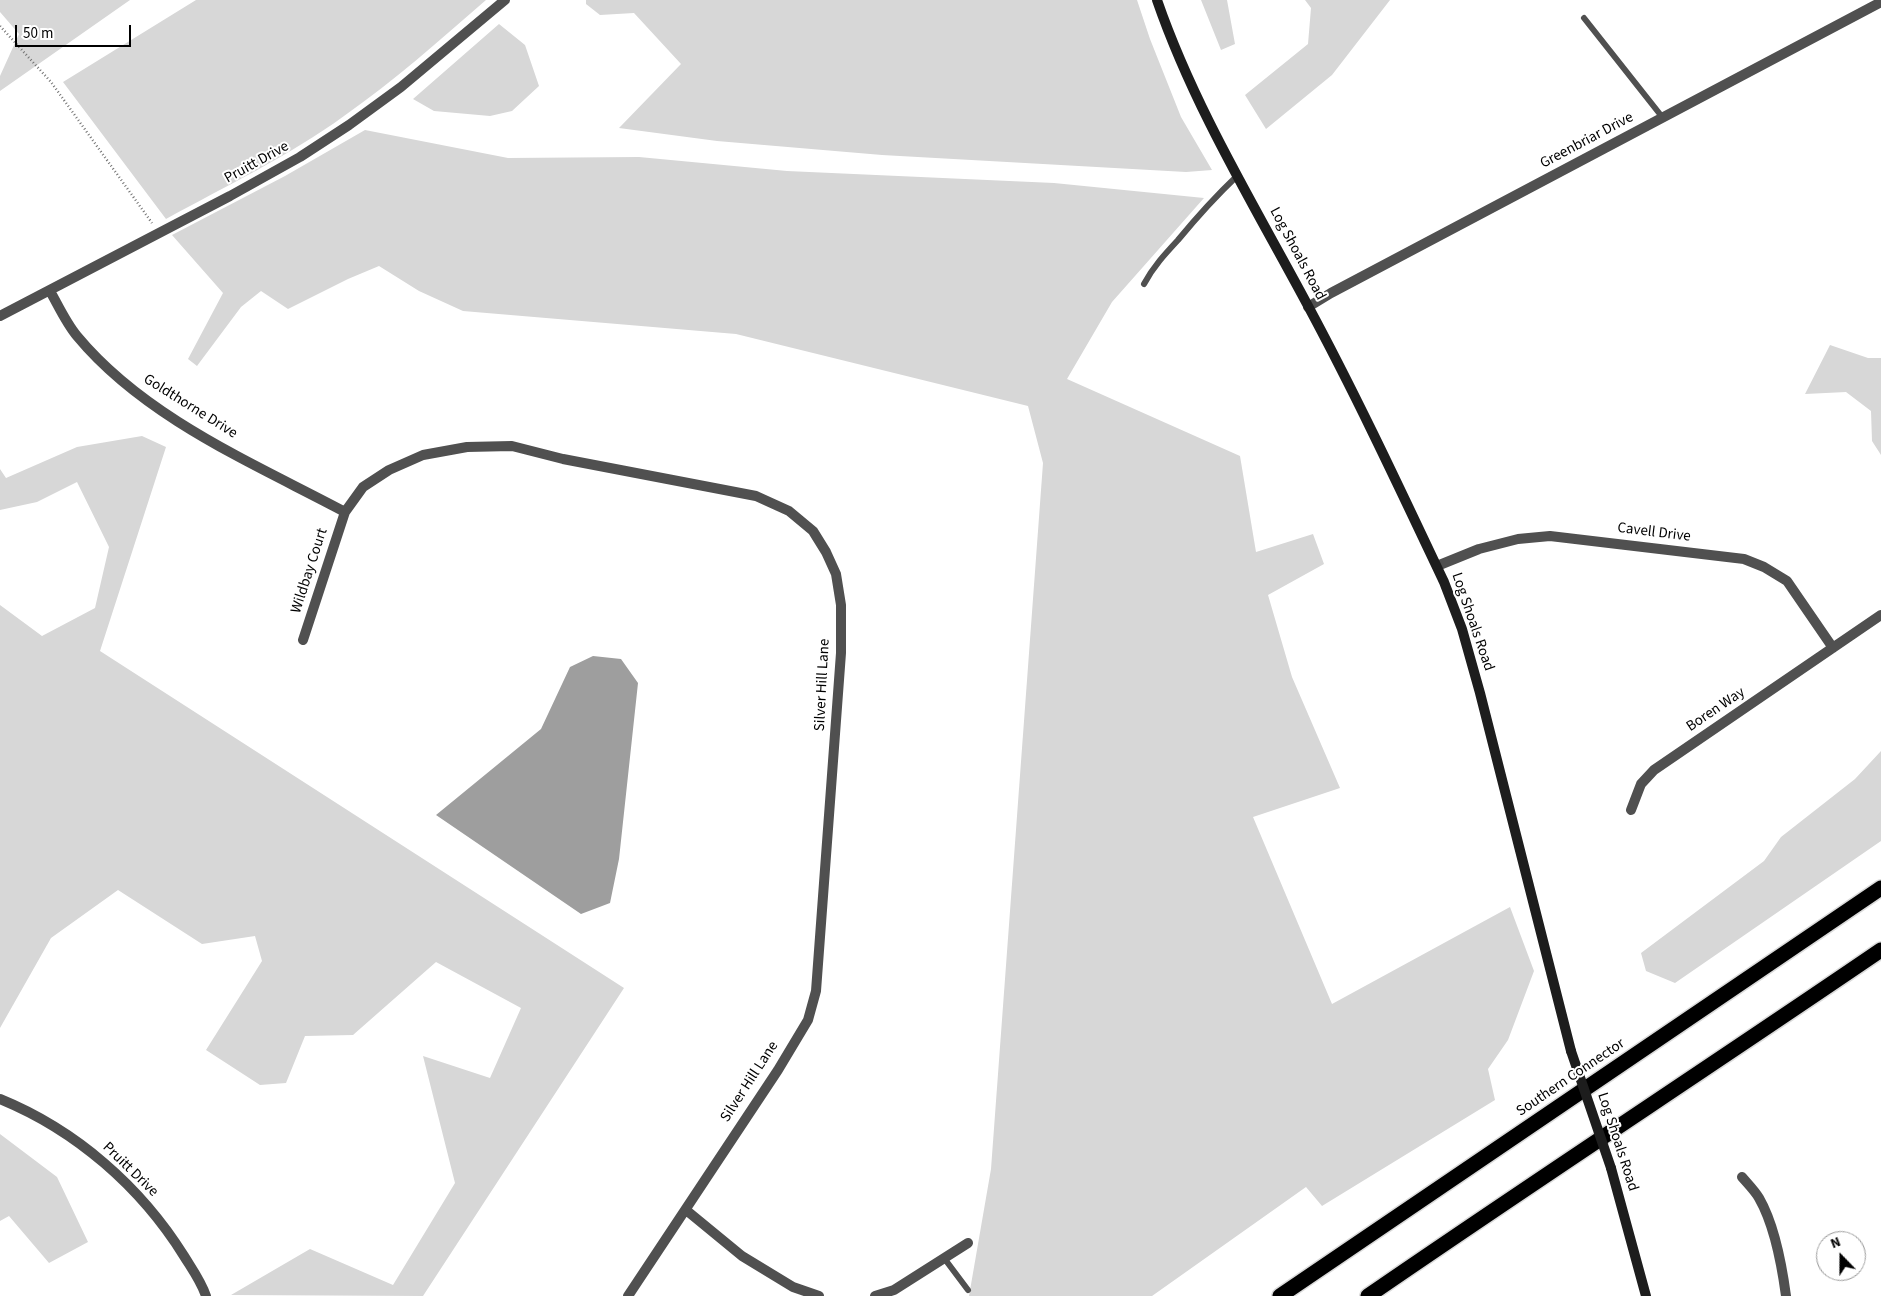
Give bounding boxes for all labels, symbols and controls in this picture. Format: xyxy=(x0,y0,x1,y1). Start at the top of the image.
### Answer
scale bar xyxy=(18,15,134,47)
text: 50 m xyxy=(23,23,53,44)
street label: Greenbriar Drive xyxy=(1537,109,1637,173)
street label: Pruitt Drive xyxy=(222,138,292,188)
street label: Log Shoals Road xyxy=(1265,204,1329,304)
street label: Goldthorne Drive xyxy=(140,371,240,443)
street label: Cavell Drive xyxy=(1616,520,1692,546)
street label: Wildbay Court xyxy=(288,526,332,616)
street label: Log Shoals Road xyxy=(1447,570,1497,674)
street label: Silver Hill Lane xyxy=(812,638,834,732)
street label: Boren Way xyxy=(1683,684,1749,736)
street label: Southern Connector xyxy=(1513,1035,1629,1121)
street label: Silver Hill Lane xyxy=(717,1038,783,1126)
street label: Log Shoals Road xyxy=(1593,1090,1641,1194)
street label: Pruitt Drive xyxy=(98,1139,162,1201)
north arrow xyxy=(1816,1231,1866,1281)
text: N xyxy=(1828,1232,1844,1254)

